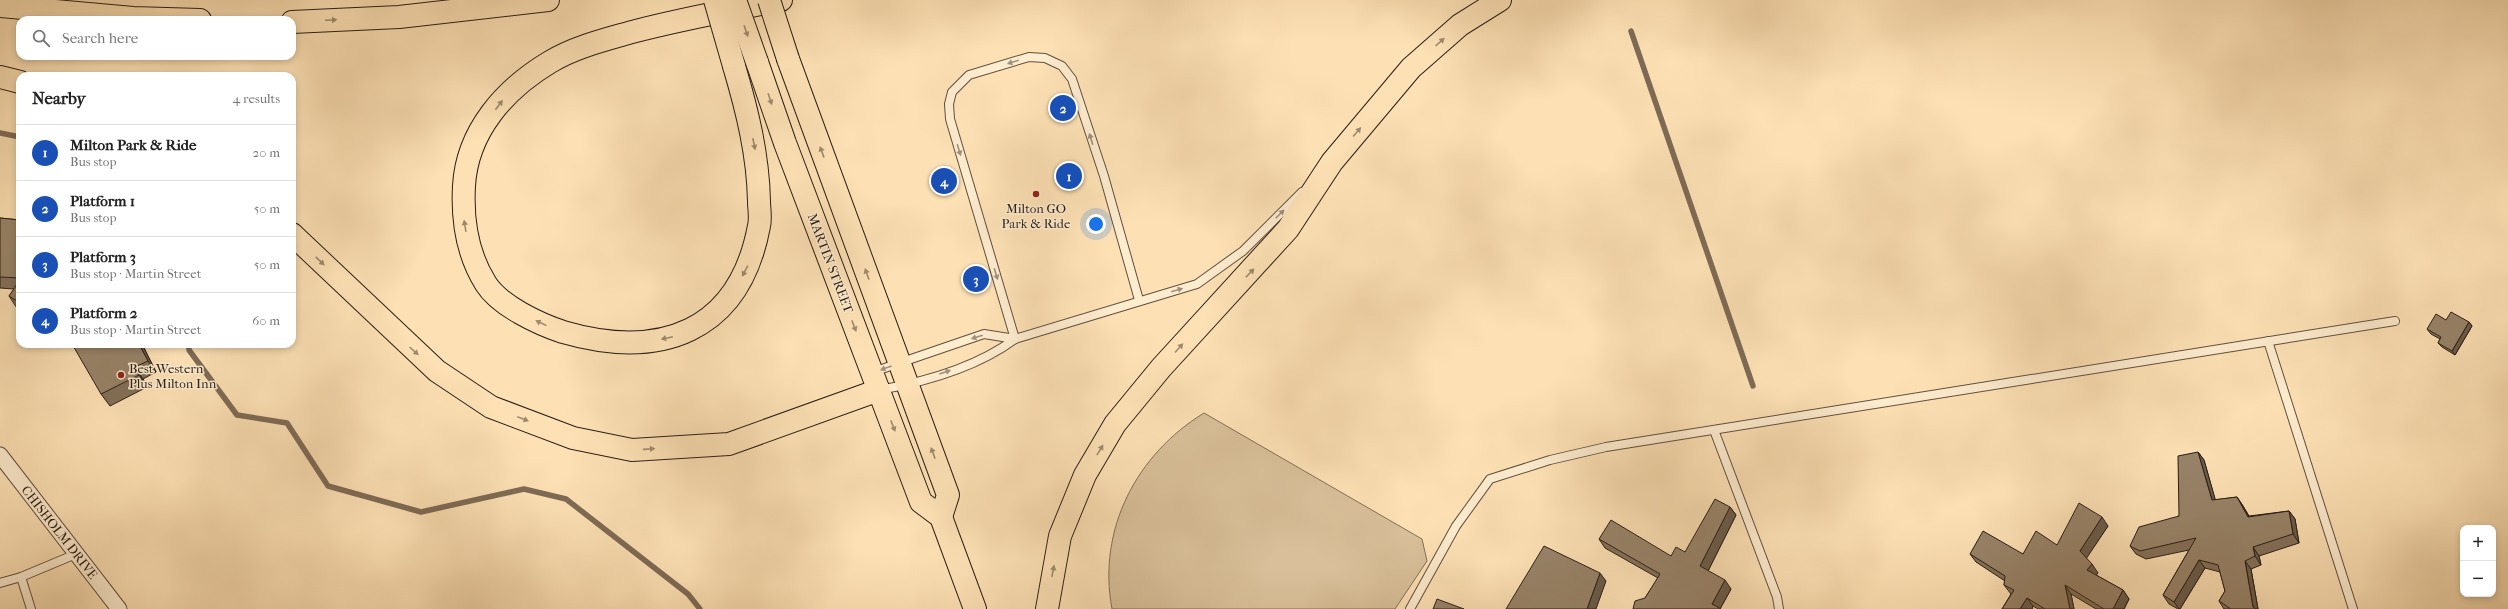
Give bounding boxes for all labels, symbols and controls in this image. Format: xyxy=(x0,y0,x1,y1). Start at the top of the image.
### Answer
search box xyxy=(16,16,296,60)
one-way arrow xyxy=(325,17,337,24)
one-way arrow xyxy=(744,25,750,37)
icon: search xyxy=(30,27,52,49)
text: Search here xyxy=(62,29,138,47)
one-way arrow xyxy=(1434,38,1445,47)
one-way arrow xyxy=(1007,59,1019,65)
text: Nearby xyxy=(32,88,86,108)
text: 4 results xyxy=(233,91,280,106)
one-way arrow xyxy=(767,93,773,105)
pin: 2 xyxy=(1050,93,1076,123)
one-way arrow xyxy=(494,100,502,110)
one-way arrow xyxy=(1352,127,1361,137)
one-way arrow xyxy=(1088,132,1094,144)
text: Milton Park & Ride xyxy=(70,136,196,154)
one-way arrow xyxy=(751,138,757,150)
one-way arrow xyxy=(956,144,962,156)
text: 1 xyxy=(43,145,47,160)
text: 20 m xyxy=(253,145,280,160)
one-way arrow xyxy=(818,145,824,157)
text: Bus stop xyxy=(70,154,116,169)
pin: 1 xyxy=(1056,161,1082,191)
pin: 4 xyxy=(931,166,957,196)
marker: Milton GO Park & Ride xyxy=(1031,189,1041,199)
text: Platform 1 xyxy=(70,192,135,210)
text: 2 xyxy=(42,201,48,216)
text: 50 m xyxy=(254,201,280,216)
place label: Milton GO Park & Ride xyxy=(1002,201,1071,231)
one-way arrow xyxy=(1275,209,1285,219)
text: Bus stop xyxy=(70,210,116,225)
street label: MARTIN STREET xyxy=(805,211,856,315)
your location xyxy=(1086,214,1106,234)
one-way arrow xyxy=(462,220,468,232)
text: Platform 3 xyxy=(70,248,136,266)
one-way arrow xyxy=(315,256,325,266)
text: 3 xyxy=(42,257,48,272)
text: 50 m xyxy=(254,257,280,272)
pin: 3 xyxy=(963,264,989,294)
text: Bus stop · Martin Street xyxy=(70,266,201,281)
one-way arrow xyxy=(742,266,748,277)
one-way arrow xyxy=(863,267,869,279)
one-way arrow xyxy=(1245,268,1254,278)
one-way arrow xyxy=(993,269,999,281)
one-way arrow xyxy=(1171,287,1183,293)
text: Platform 2 xyxy=(70,304,137,322)
text: 4 xyxy=(41,313,49,328)
text: 60 m xyxy=(252,313,280,328)
one-way arrow xyxy=(535,320,546,326)
one-way arrow xyxy=(852,320,858,332)
text: Bus stop · Martin Street xyxy=(70,322,201,337)
one-way arrow xyxy=(971,334,983,340)
one-way arrow xyxy=(661,335,673,341)
one-way arrow xyxy=(1175,343,1184,353)
one-way arrow xyxy=(409,346,419,356)
place label: Best Western Plus Milton Inn xyxy=(129,361,217,391)
one-way arrow xyxy=(880,365,892,371)
one-way arrow xyxy=(939,369,951,375)
marker: Best Western Plus Milton Inn xyxy=(116,370,126,380)
one-way arrow xyxy=(518,417,530,423)
one-way arrow xyxy=(890,421,896,433)
one-way arrow xyxy=(1096,444,1103,456)
one-way arrow xyxy=(643,446,655,453)
one-way arrow xyxy=(929,446,935,458)
street label: CHISHOLM DRIVE xyxy=(19,483,101,582)
map controls xyxy=(2460,525,2496,597)
button: + xyxy=(2460,525,2496,561)
button: − xyxy=(2460,561,2496,597)
one-way arrow xyxy=(1050,564,1056,577)

